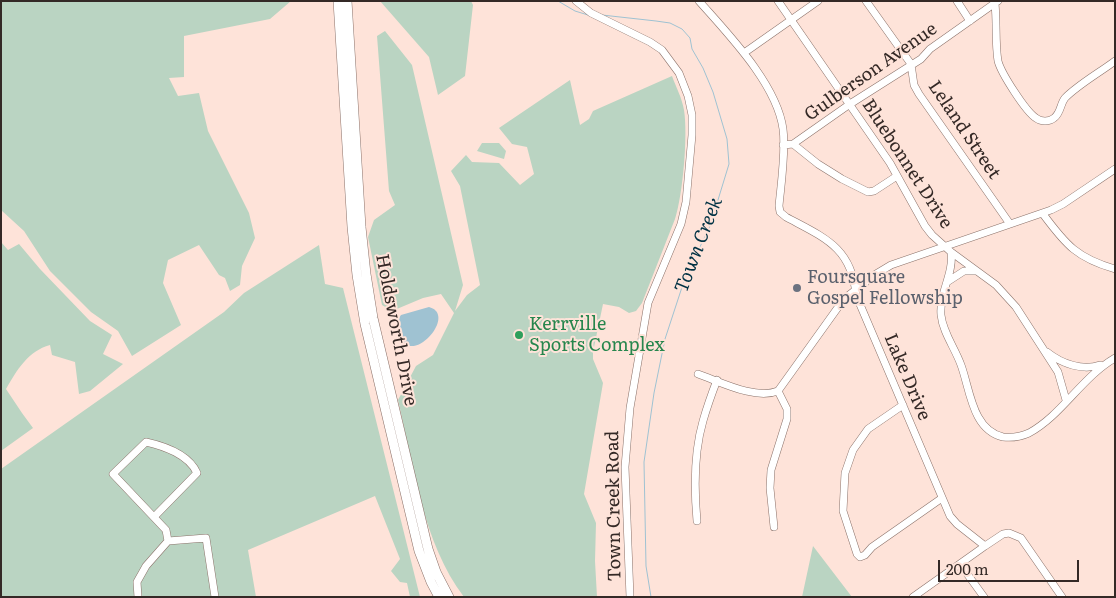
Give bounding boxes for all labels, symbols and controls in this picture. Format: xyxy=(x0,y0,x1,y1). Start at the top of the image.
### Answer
street label: Gulberson Avenue xyxy=(801,18,941,126)
street label: Leland Street xyxy=(923,77,1005,183)
street label: Bluebonnet Drive xyxy=(857,95,957,233)
water label: Town Creek xyxy=(670,194,728,296)
street label: Holdsworth Drive xyxy=(371,252,421,408)
place label: Foursquare Gospel Fellowship xyxy=(807,267,963,310)
marker: Foursquare Gospel Fellowship xyxy=(791,282,803,294)
place label: Kerrville Sports Complex xyxy=(529,314,665,356)
marker: Kerrville Sports Complex xyxy=(513,329,525,341)
street label: Lake Drive xyxy=(879,330,935,424)
street label: Town Creek Road xyxy=(602,430,626,582)
scale bar xyxy=(941,550,1082,582)
text: 200 m xyxy=(946,557,989,580)

